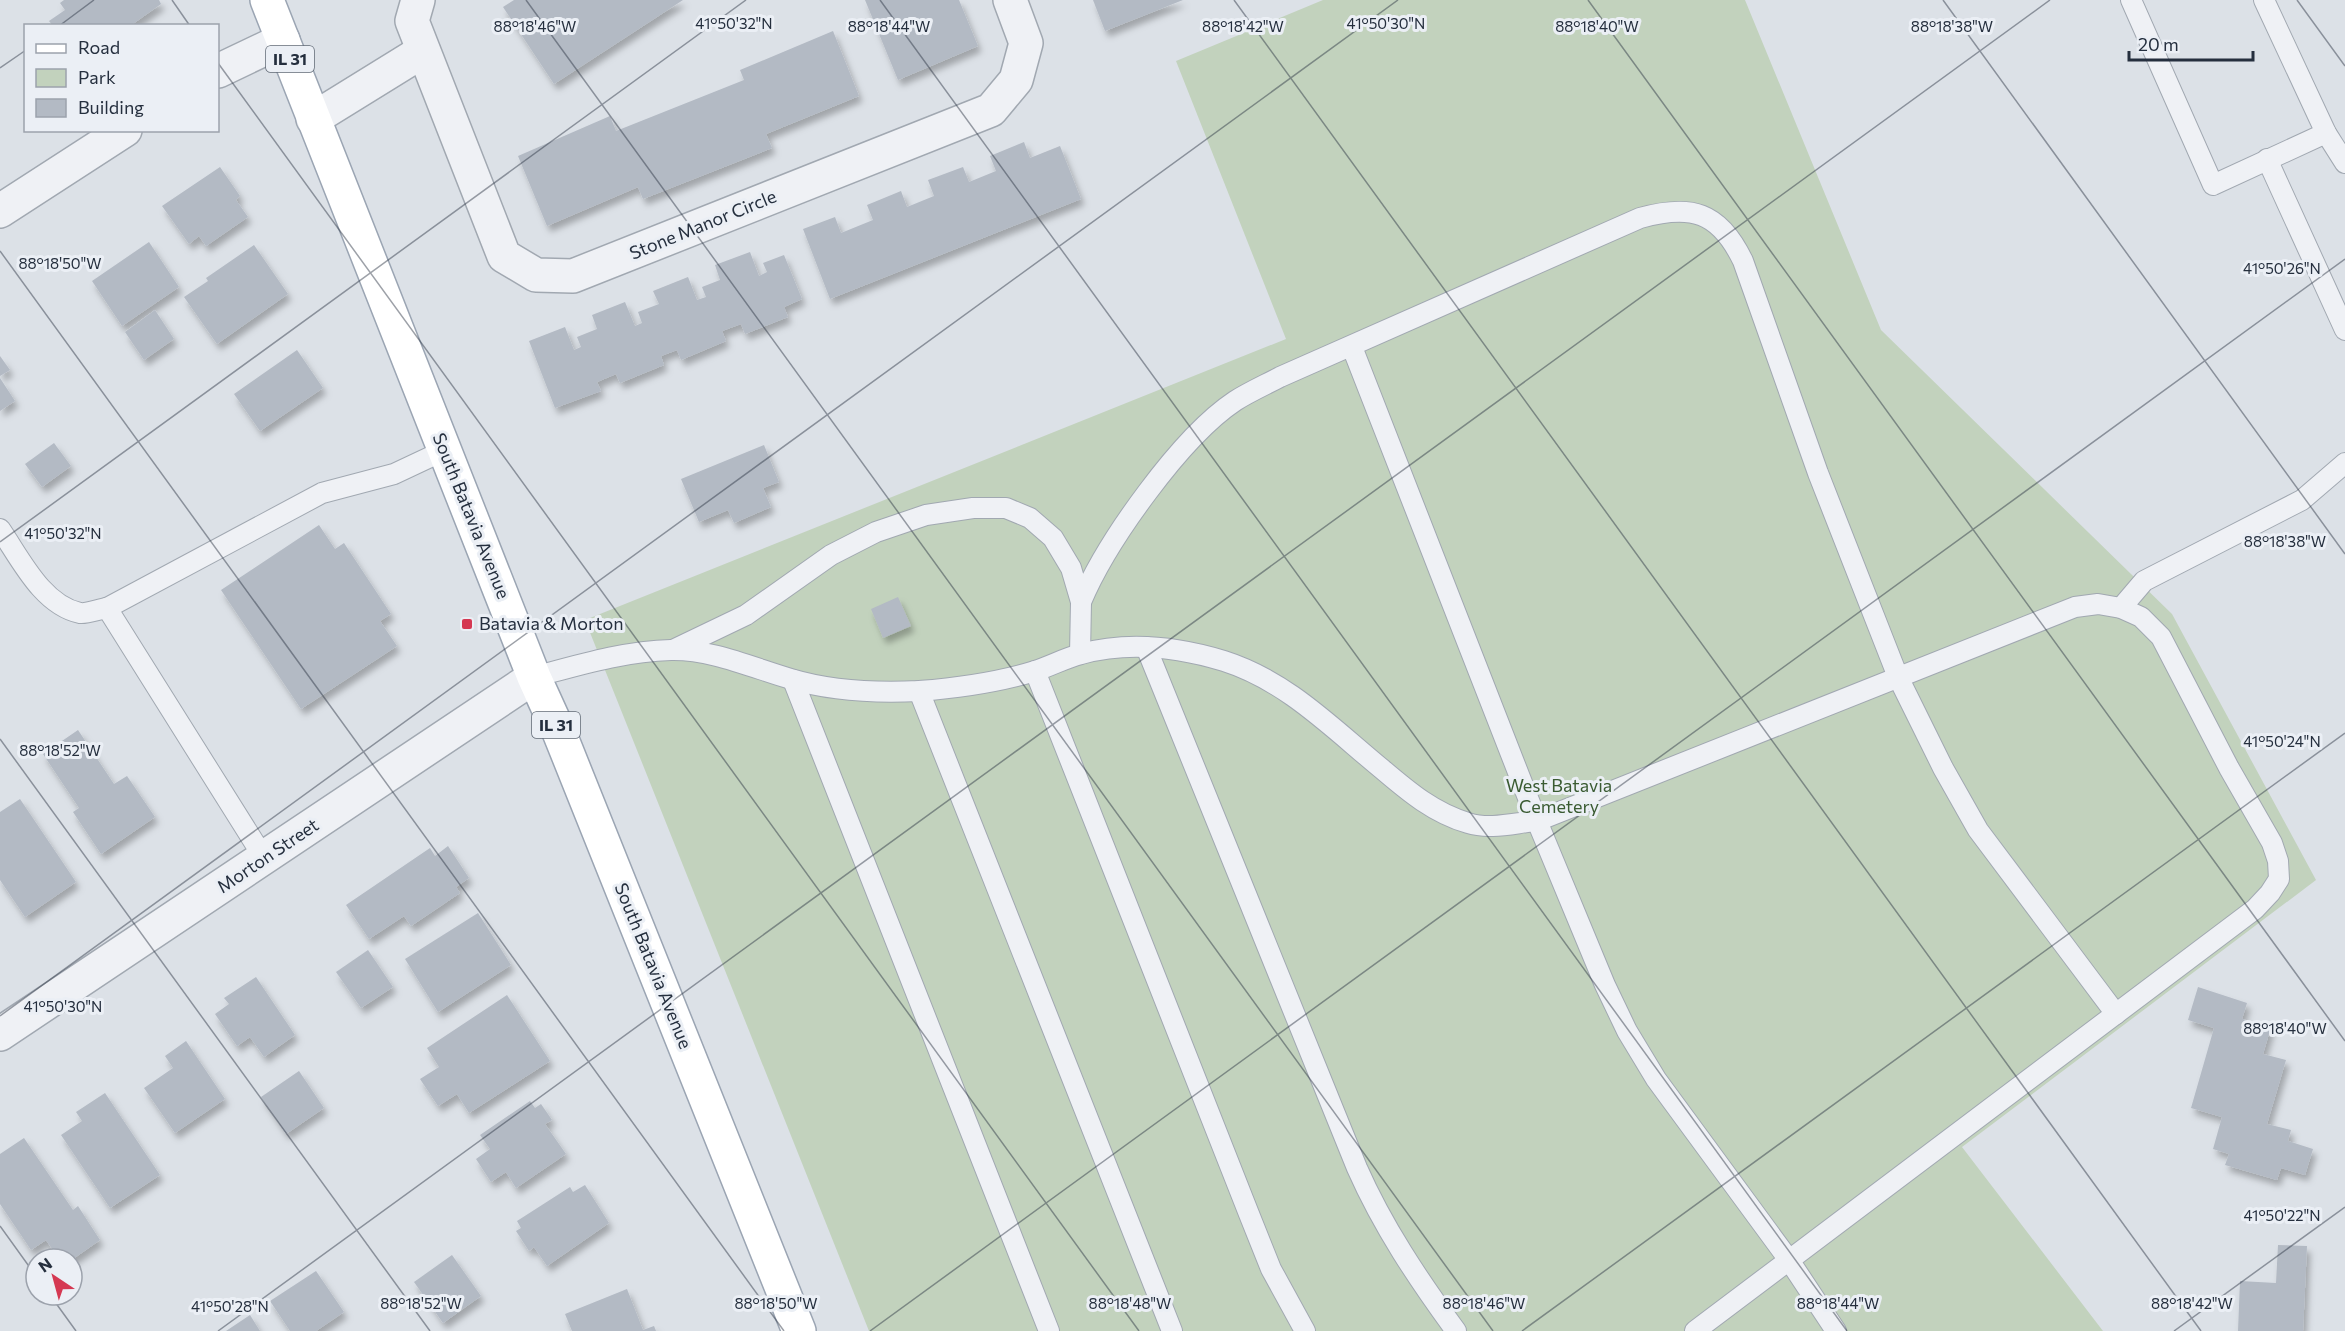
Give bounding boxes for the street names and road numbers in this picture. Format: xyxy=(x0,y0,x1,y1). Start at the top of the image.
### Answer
road number: IL 31 xyxy=(266,46,314,72)
street label: Stone Manor Circle xyxy=(626,185,779,264)
street label: South Batavia Avenue xyxy=(429,430,515,602)
road number: IL 31 xyxy=(532,712,580,738)
street label: Morton Street xyxy=(212,813,322,897)
street label: South Batavia Avenue xyxy=(611,880,697,1052)

